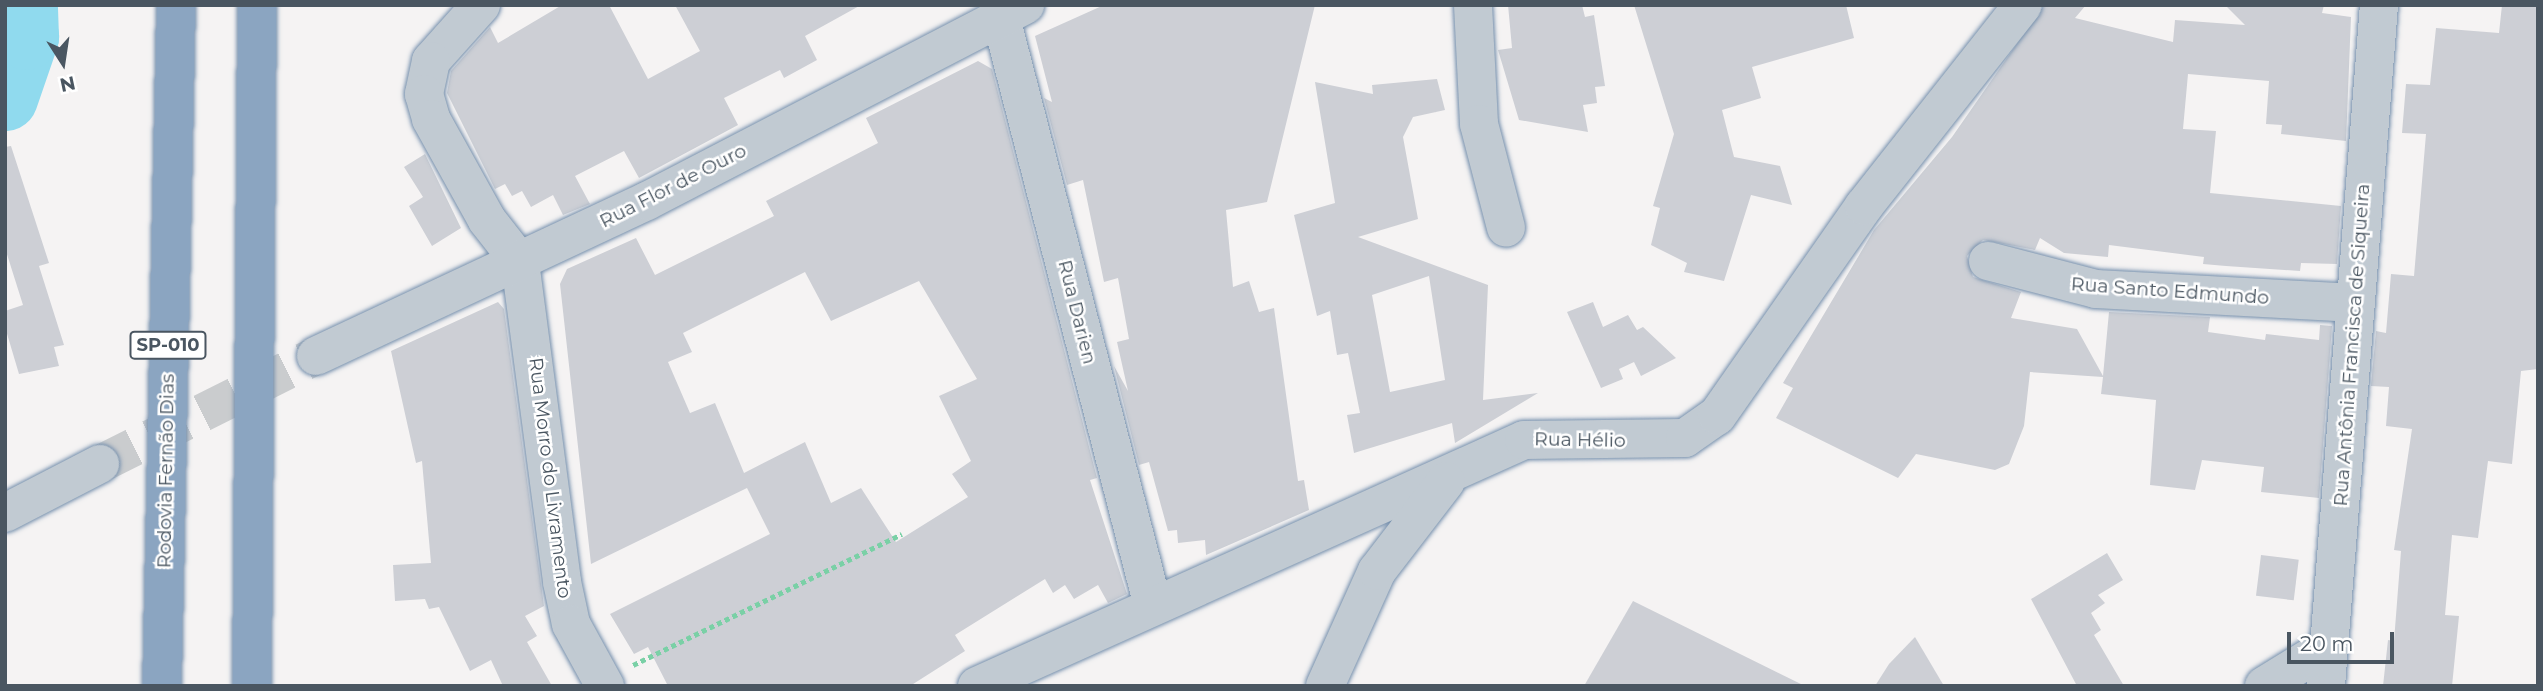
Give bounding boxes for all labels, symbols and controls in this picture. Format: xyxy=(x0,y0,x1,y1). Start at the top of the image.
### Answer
north arrow xyxy=(28,28,98,98)
text: N xyxy=(58,71,77,97)
street label: Rua Flor de Ouro xyxy=(596,139,750,233)
street label: Rua Antônia Francisca de Siqueira xyxy=(2329,183,2375,507)
street label: Rua Darien xyxy=(1053,258,1101,366)
street label: Rua Santo Edmundo xyxy=(2070,273,2270,309)
road number: SP-010 xyxy=(128,330,208,360)
street label: Rua Morro do Livramento xyxy=(524,356,576,600)
street label: Rodovia Fernão Dias xyxy=(153,374,179,568)
street label: Rua Hélio xyxy=(1534,428,1626,452)
scale bar xyxy=(2291,618,2398,662)
text: 20 m xyxy=(2300,631,2354,656)

